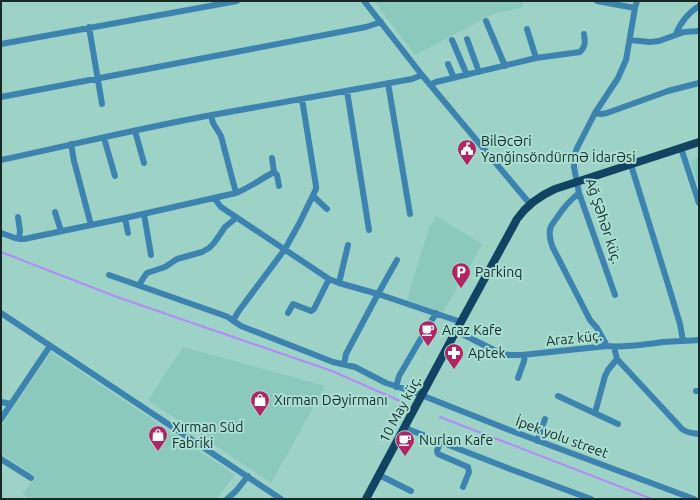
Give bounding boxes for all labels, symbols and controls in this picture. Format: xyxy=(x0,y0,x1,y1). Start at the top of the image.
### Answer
place label: Biləcəri Yanğinsöndürmə İdarəsi xyxy=(481,133,636,165)
public building icon: Biləcəri Yanğinsöndürmə İdarəsi xyxy=(456,138,478,166)
street label: Ağ Şəhər küç. xyxy=(583,176,625,266)
parking icon: Parkinq xyxy=(450,261,472,289)
place label: Parkinq xyxy=(475,264,522,280)
cafe icon: Araz Kafe xyxy=(417,319,439,347)
place label: Araz Kafe xyxy=(442,322,502,338)
street label: Araz küç. xyxy=(545,327,603,349)
pharmacy icon: Aptek xyxy=(443,342,465,370)
place label: Aptek xyxy=(468,345,506,361)
street label: 10 May küç. xyxy=(376,373,424,445)
shop icon: Xırman Dəyirmanı xyxy=(249,389,271,417)
place label: Xırman Dəyirmanı xyxy=(274,392,388,408)
street label: İpek yolu street xyxy=(514,413,611,461)
place label: Xırman Süd Fabriki xyxy=(172,419,243,451)
shop icon: Xırman Süd Fabriki xyxy=(147,424,169,452)
cafe icon: Nurlan Kafe xyxy=(394,429,416,457)
place label: Nurlan Kafe xyxy=(419,432,493,448)

